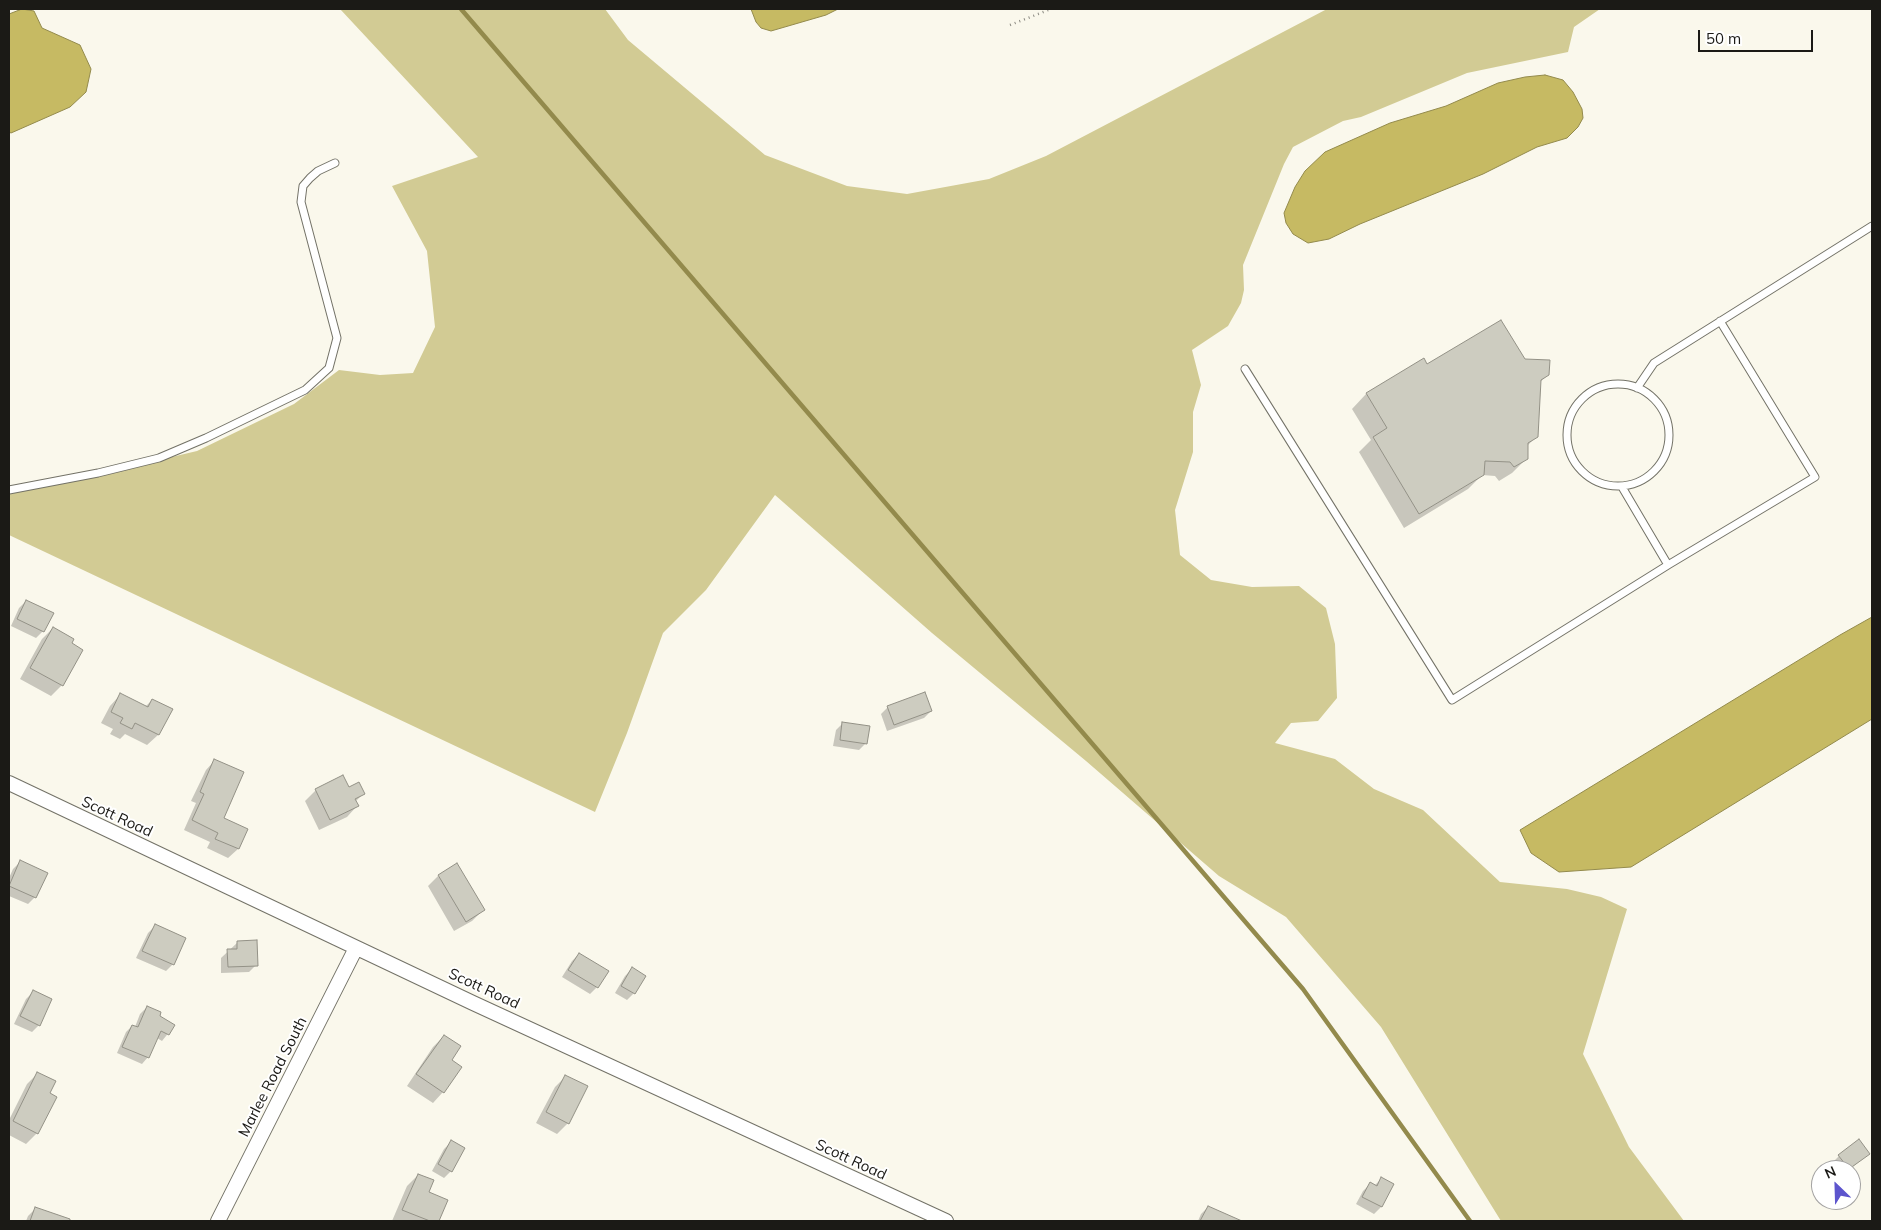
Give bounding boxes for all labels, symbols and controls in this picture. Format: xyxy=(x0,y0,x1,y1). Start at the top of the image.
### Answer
scale bar xyxy=(1701,20,1816,52)
text: 50 m xyxy=(1706,29,1741,48)
street label: Scott Road xyxy=(79,793,155,841)
street label: Scott Road xyxy=(446,965,522,1013)
street label: Marlee Road South xyxy=(235,1014,311,1140)
street label: Scott Road xyxy=(813,1136,889,1184)
north arrow xyxy=(1811,1160,1861,1210)
text: N xyxy=(1822,1162,1839,1183)

